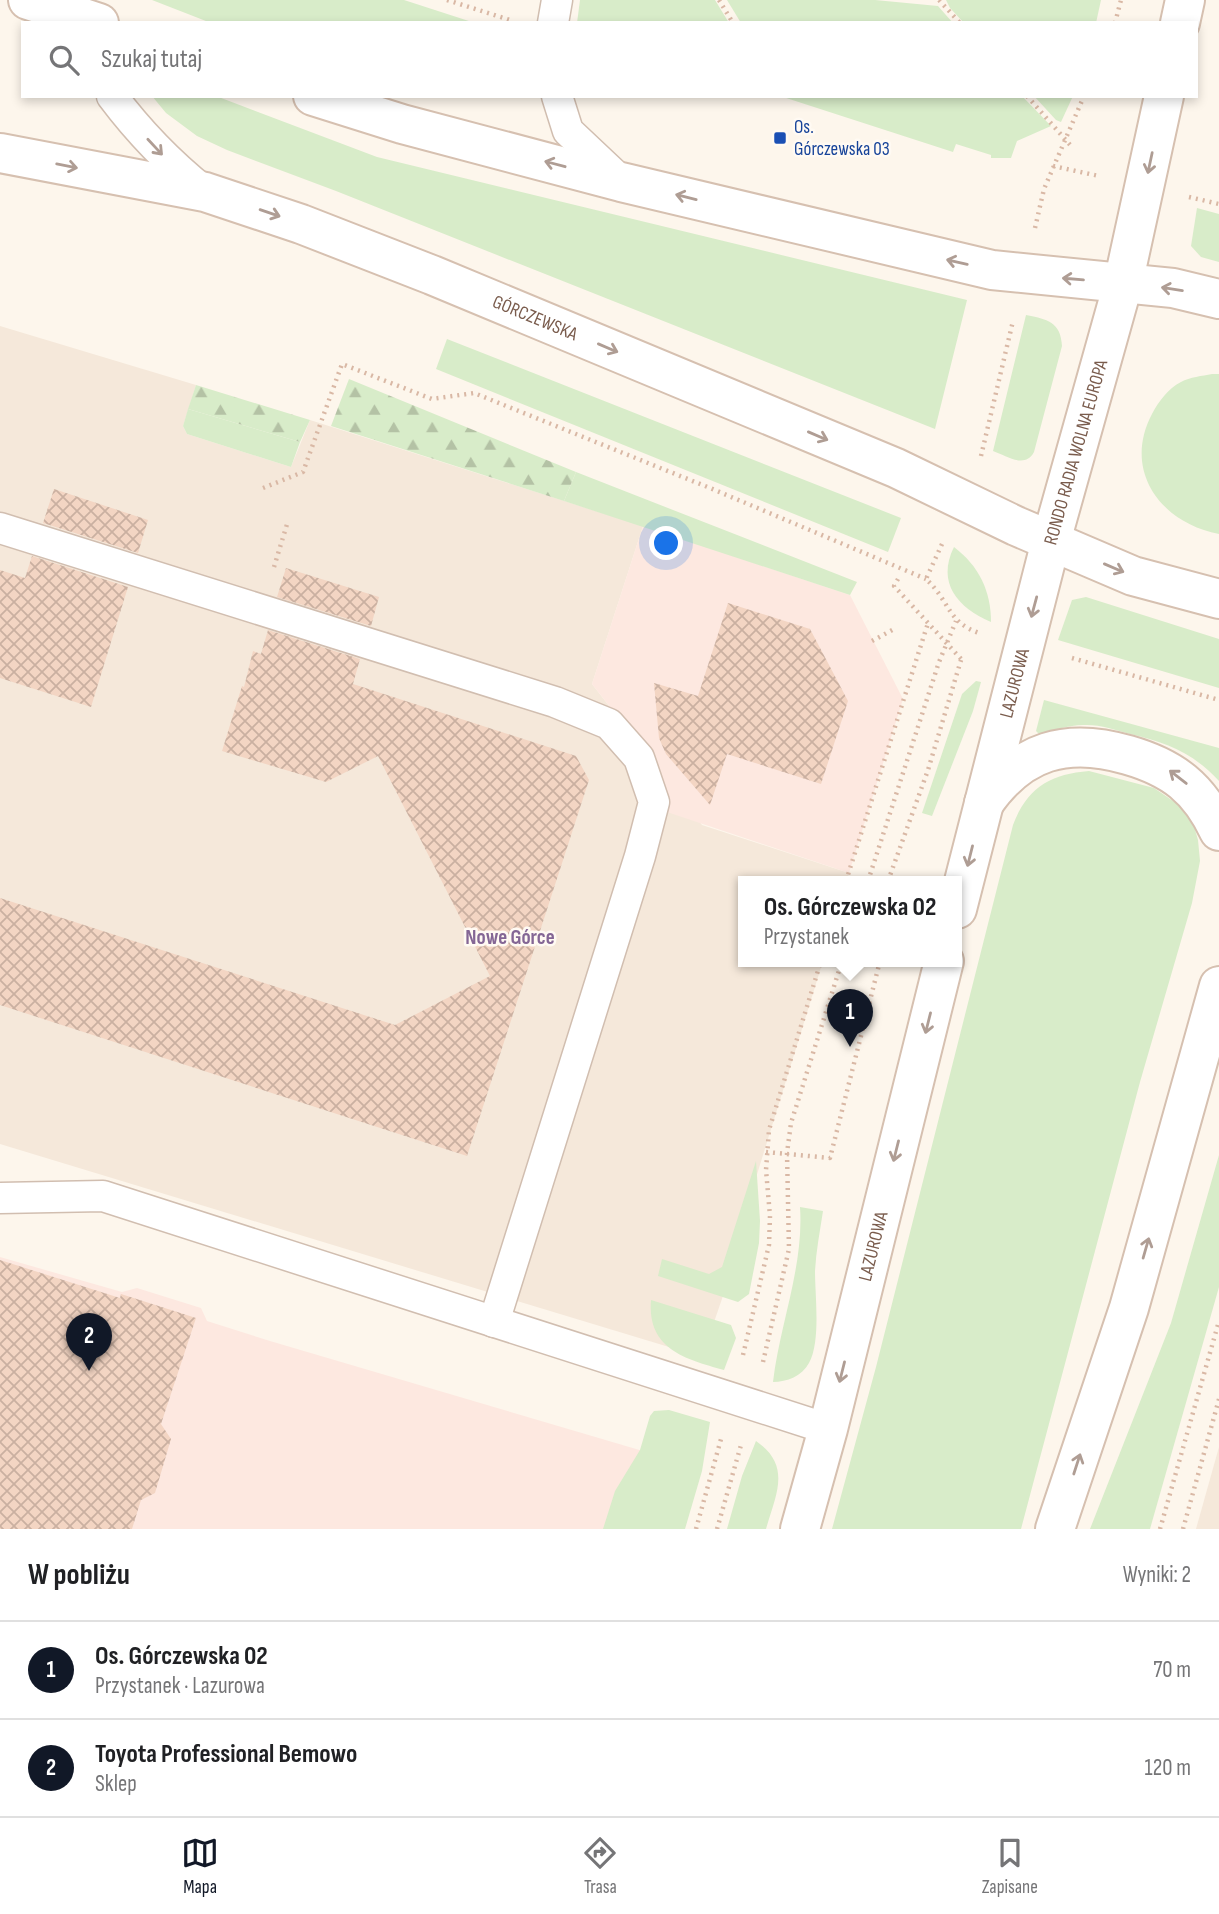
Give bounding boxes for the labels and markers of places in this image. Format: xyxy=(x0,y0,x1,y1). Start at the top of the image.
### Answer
place label: Os. Górczewska 03 xyxy=(794,116,890,161)
marker: Os. Górczewska 03 xyxy=(772,130,788,146)
pin: 1 xyxy=(827,989,873,1047)
pin: 2 xyxy=(66,1313,112,1371)

